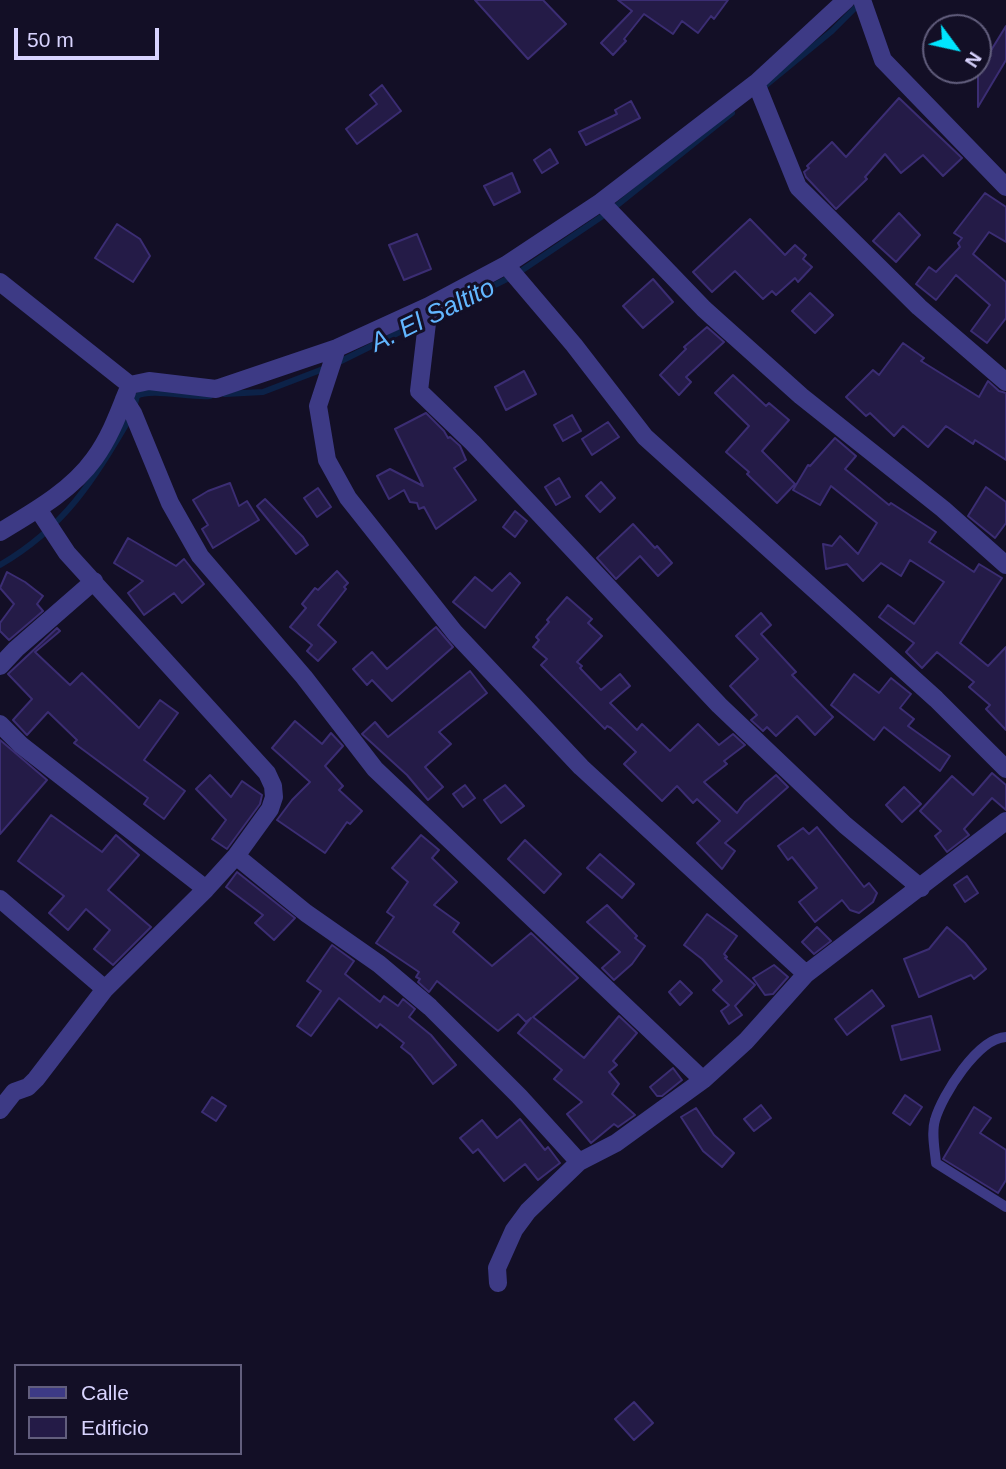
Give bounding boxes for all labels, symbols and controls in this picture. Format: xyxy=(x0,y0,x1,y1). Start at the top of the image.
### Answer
scale bar xyxy=(18,14,163,58)
north arrow xyxy=(922,14,992,84)
text: 50 m xyxy=(27,28,74,51)
text: N xyxy=(961,48,986,71)
water label: A. El Saltito xyxy=(366,273,500,359)
legend xyxy=(14,1364,242,1455)
text: Calle xyxy=(81,1381,129,1404)
text: Edificio xyxy=(81,1416,149,1439)

